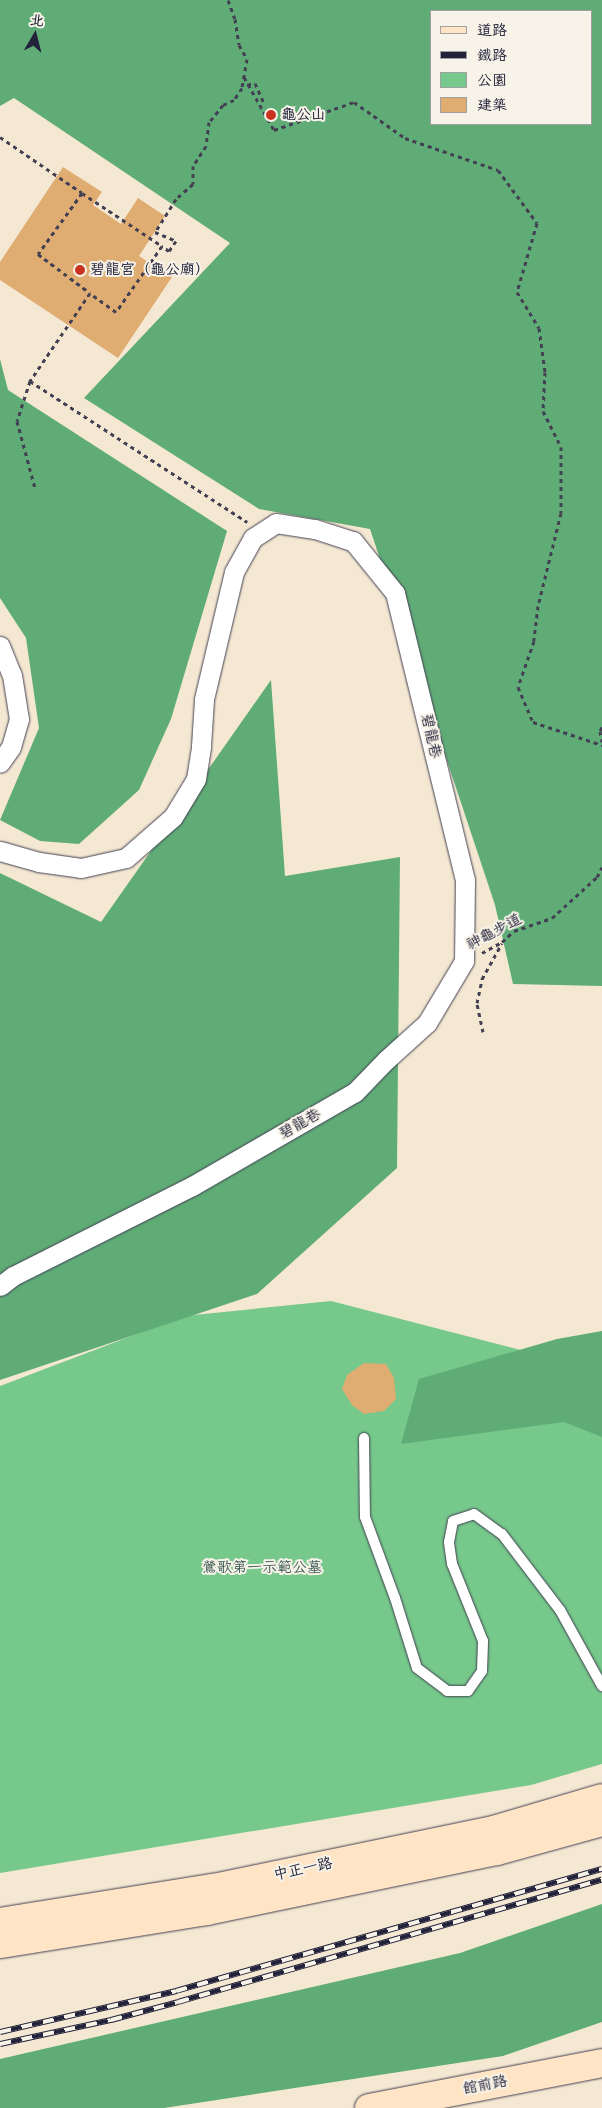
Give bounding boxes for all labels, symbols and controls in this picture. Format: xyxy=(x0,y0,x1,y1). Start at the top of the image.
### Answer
north arrow xyxy=(10,10,60,60)
text: 北 xyxy=(29,10,45,30)
legend xyxy=(430,10,592,125)
text: 道路 xyxy=(477,20,507,40)
text: 鐵路 xyxy=(477,45,507,65)
text: 公園 xyxy=(477,70,507,90)
text: 建築 xyxy=(477,95,507,115)
place label: 龜公山 xyxy=(281,106,326,124)
marker: 龜公山 xyxy=(265,109,277,121)
place label: 碧龍宮（龜公廟） xyxy=(90,261,210,279)
marker: 碧龍宮（龜公廟） xyxy=(74,264,86,276)
street label: 碧龍巷 xyxy=(417,712,445,760)
street label: 神龜步道 xyxy=(463,910,525,954)
street label: 碧龍巷 xyxy=(276,1105,324,1143)
park label: 鶯歌第一示範公墓 xyxy=(202,1559,322,1577)
street label: 中正一路 xyxy=(272,1854,334,1884)
street label: 館前路 xyxy=(461,2072,509,2098)

